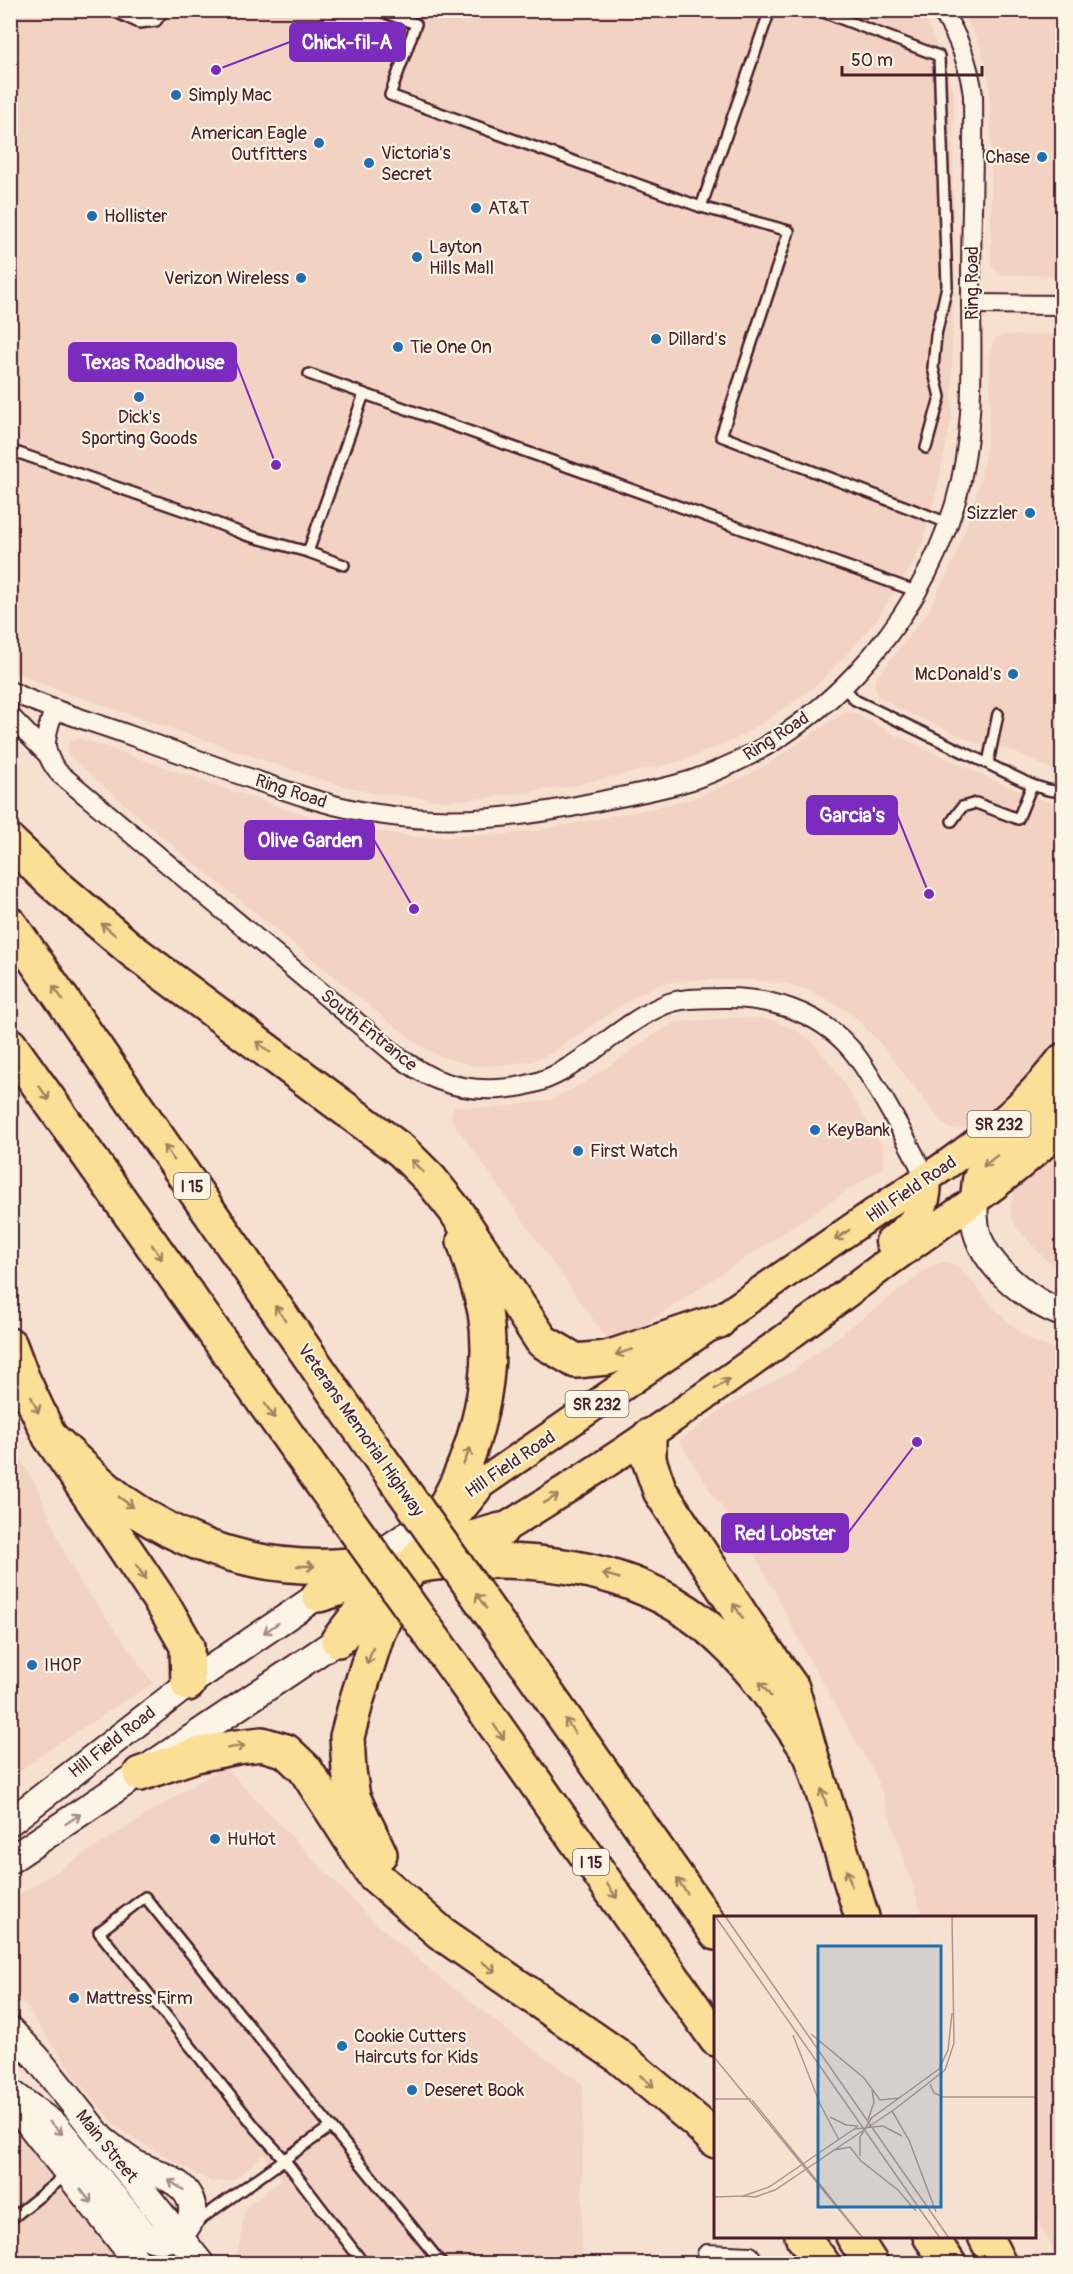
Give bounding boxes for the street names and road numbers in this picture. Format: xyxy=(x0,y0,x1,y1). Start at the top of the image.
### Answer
street label: Ring Road xyxy=(961,246,984,320)
street label: Ring Road xyxy=(739,707,814,766)
street label: Ring Road xyxy=(252,769,330,814)
street label: South Entrance xyxy=(316,984,422,1077)
road number: SR 232 xyxy=(968,1111,1030,1137)
street label: Hill Field Road xyxy=(862,1151,961,1228)
road number: I 15 xyxy=(174,1173,210,1199)
street label: Veterans Memorial Highway xyxy=(292,1339,429,1521)
road number: SR 232 xyxy=(566,1391,628,1417)
street label: Hill Field Road xyxy=(461,1426,560,1503)
street label: Hill Field Road xyxy=(64,1701,160,1784)
road number: I 15 xyxy=(573,1849,609,1875)
street label: Main Street xyxy=(70,2105,143,2188)

